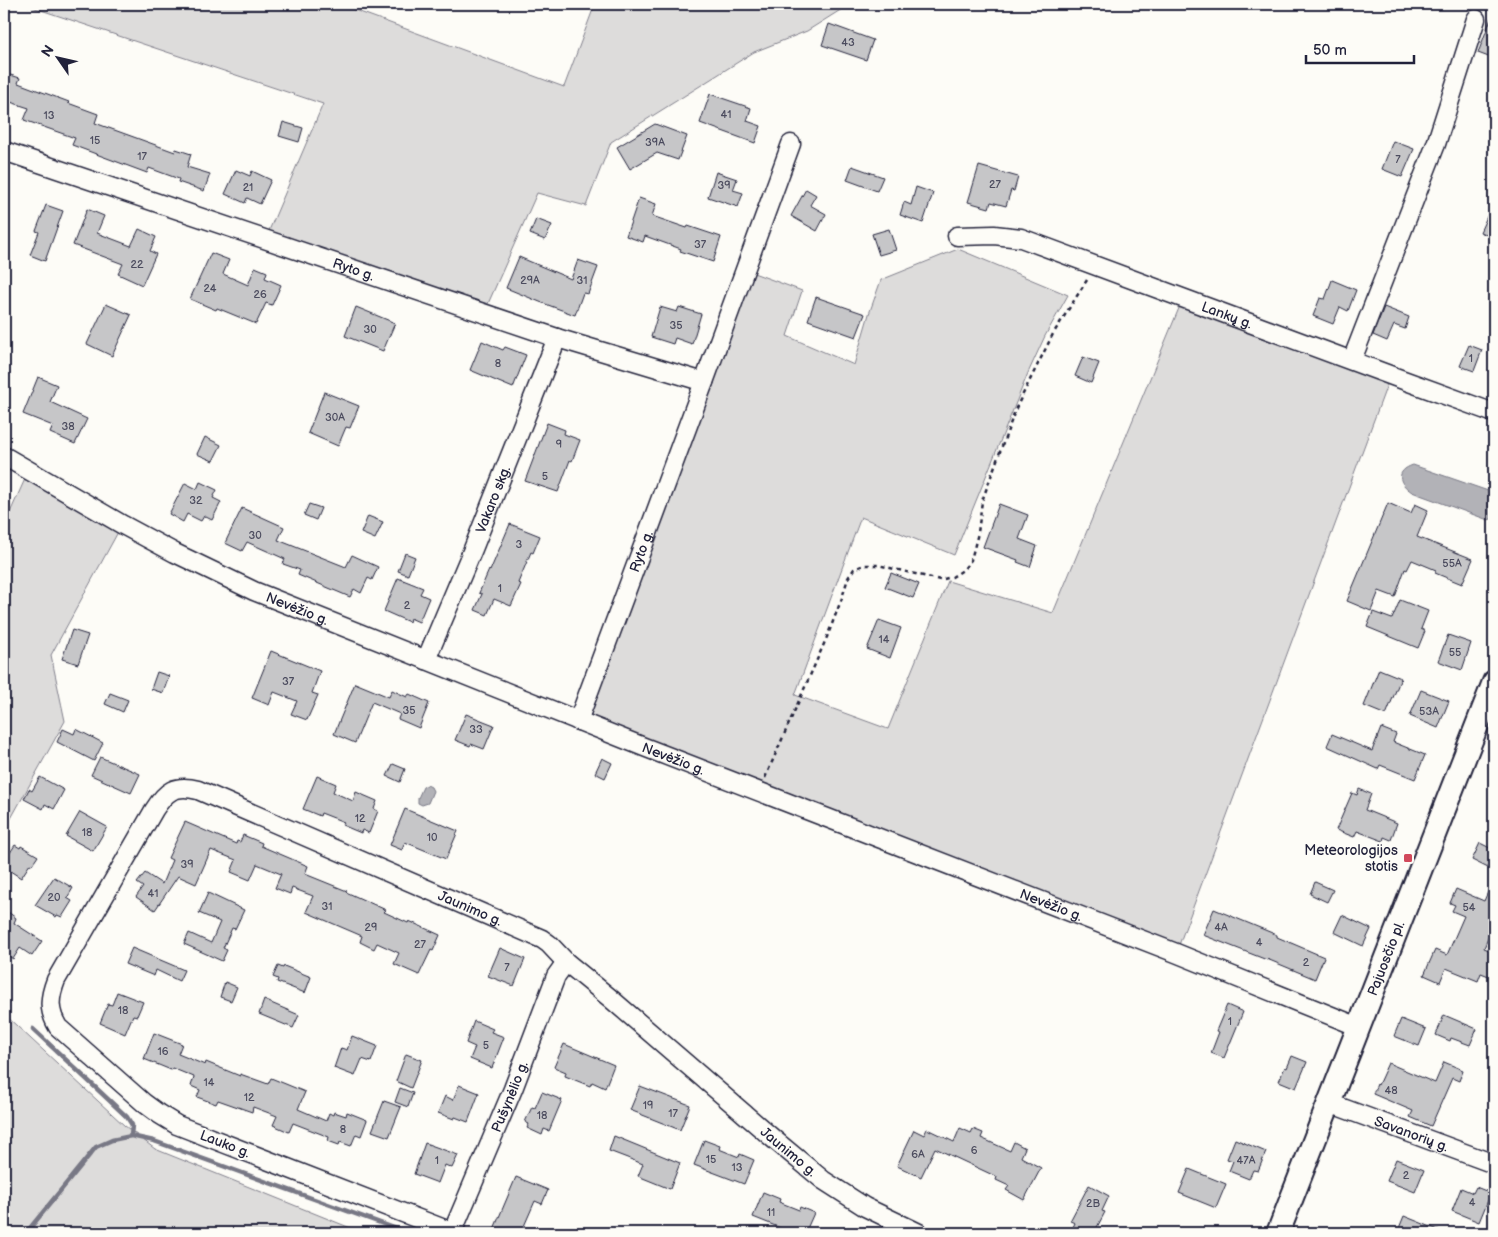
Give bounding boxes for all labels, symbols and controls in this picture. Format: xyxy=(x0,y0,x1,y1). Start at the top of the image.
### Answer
north arrow xyxy=(32,32,82,82)
scale bar xyxy=(1306,32,1413,64)
house number: 43 xyxy=(841,36,855,49)
text: 50 m xyxy=(1313,41,1347,60)
text: N xyxy=(38,42,58,60)
house number: 41 xyxy=(721,108,731,121)
house number: 13 xyxy=(43,109,55,122)
house number: 15 xyxy=(90,134,100,147)
house number: 39A xyxy=(645,136,665,149)
house number: 17 xyxy=(137,150,147,163)
house number: 7 xyxy=(1395,153,1401,166)
house number: 27 xyxy=(989,178,1002,191)
house number: 39 xyxy=(717,179,731,192)
house number: 21 xyxy=(243,181,253,194)
house number: 37 xyxy=(694,238,707,251)
street label: Ryto g. xyxy=(331,254,377,284)
house number: 22 xyxy=(131,258,144,271)
house number: 29A xyxy=(520,274,540,287)
house number: 31 xyxy=(576,274,588,287)
house number: 24 xyxy=(203,282,217,295)
house number: 26 xyxy=(253,288,267,301)
street label: Lankų g. xyxy=(1199,298,1255,332)
house number: 35 xyxy=(669,319,683,332)
house number: 30 xyxy=(363,323,377,336)
house number: 1 xyxy=(1469,352,1473,365)
house number: 8 xyxy=(495,357,501,370)
house number: 30A xyxy=(325,411,345,424)
house number: 38 xyxy=(61,420,75,433)
house number: 9 xyxy=(556,438,562,451)
street label: Vakaro skg. xyxy=(472,463,514,535)
house number: 5 xyxy=(542,470,548,483)
house number: 32 xyxy=(189,494,203,507)
street label: Ryto g. xyxy=(626,528,657,574)
house number: 30 xyxy=(248,529,262,542)
house number: 3 xyxy=(516,538,523,551)
house number: 55A xyxy=(1442,557,1462,570)
house number: 1 xyxy=(498,582,502,595)
street label: Nevėžio g. xyxy=(264,588,331,629)
house number: 2 xyxy=(404,599,411,612)
house number: 14 xyxy=(879,633,890,646)
house number: 55 xyxy=(1449,646,1461,659)
house number: 37 xyxy=(282,675,295,688)
house number: 35 xyxy=(402,704,416,717)
house number: 53A xyxy=(1419,705,1439,718)
house number: 33 xyxy=(469,723,483,736)
street label: Nevėžio g. xyxy=(640,739,707,778)
house number: 12 xyxy=(355,812,366,825)
house number: 18 xyxy=(82,826,92,839)
house number: 10 xyxy=(427,831,438,844)
place label: Meteorologijos stotis xyxy=(1304,842,1398,875)
marker: Meteorologijos stotis xyxy=(1402,852,1414,864)
house number: 39 xyxy=(180,858,194,871)
street label: Nevėžio g. xyxy=(1018,885,1085,925)
house number: 41 xyxy=(148,887,158,900)
street label: Jaunimo g. xyxy=(436,887,505,929)
house number: 20 xyxy=(48,891,61,904)
house number: 31 xyxy=(321,900,333,913)
house number: 54 xyxy=(1462,901,1476,914)
street label: Pajuosčio pl. xyxy=(1363,918,1408,998)
house number: 29 xyxy=(365,921,377,934)
house number: 4A xyxy=(1214,921,1228,934)
house number: 4 xyxy=(1256,936,1263,949)
house number: 27 xyxy=(414,938,427,951)
house number: 2 xyxy=(1303,956,1310,969)
house number: 7 xyxy=(504,961,510,974)
house number: 18 xyxy=(118,1004,128,1017)
house number: 1 xyxy=(1228,1015,1232,1028)
house number: 5 xyxy=(483,1039,489,1052)
house number: 16 xyxy=(158,1045,169,1058)
street label: Pušynėlio g. xyxy=(487,1058,531,1135)
house number: 14 xyxy=(204,1076,215,1089)
house number: 48 xyxy=(1384,1084,1398,1097)
house number: 12 xyxy=(244,1091,255,1104)
house number: 19 xyxy=(643,1099,653,1112)
house number: 17 xyxy=(668,1107,678,1120)
house number: 18 xyxy=(537,1109,547,1122)
street label: Savanorių g. xyxy=(1372,1112,1451,1155)
house number: 8 xyxy=(340,1123,346,1136)
street label: Jaunimo g. xyxy=(757,1123,821,1180)
street label: Lauko g. xyxy=(197,1127,253,1161)
house number: 6 xyxy=(971,1144,978,1157)
house number: 6A xyxy=(911,1148,925,1161)
house number: 15 xyxy=(706,1153,716,1166)
house number: 1 xyxy=(435,1154,439,1167)
house number: 47A xyxy=(1237,1154,1256,1167)
house number: 13 xyxy=(731,1161,743,1174)
house number: 2 xyxy=(1403,1169,1410,1182)
house number: 4 xyxy=(1469,1196,1476,1209)
house number: 2B xyxy=(1086,1197,1100,1210)
house number: 11 xyxy=(767,1206,775,1219)

